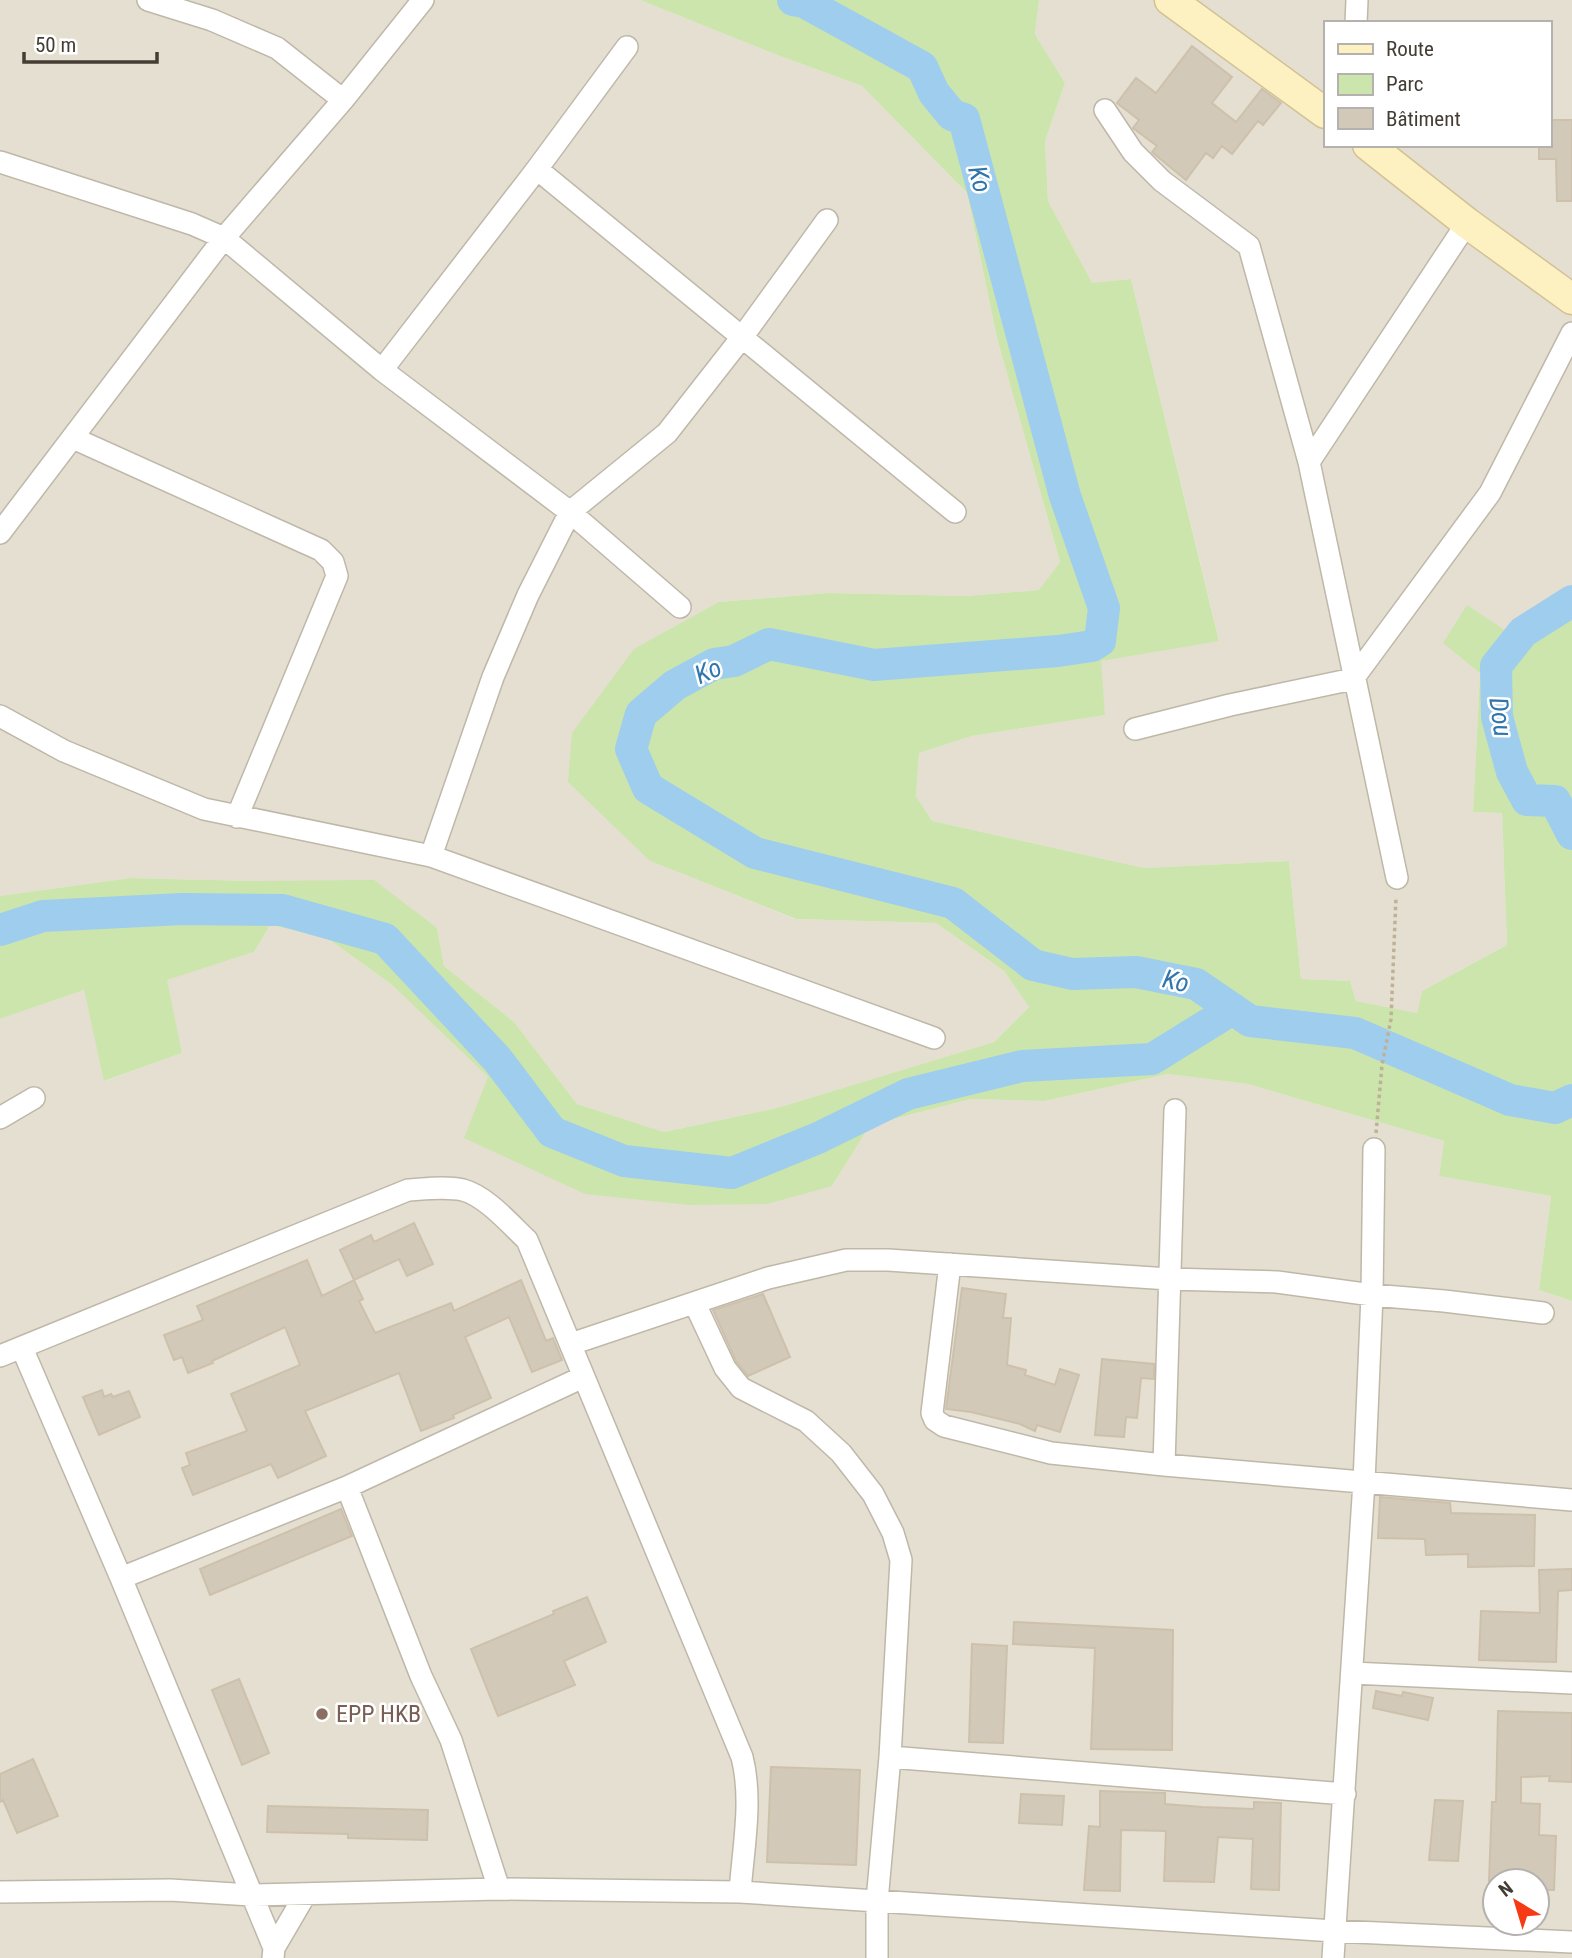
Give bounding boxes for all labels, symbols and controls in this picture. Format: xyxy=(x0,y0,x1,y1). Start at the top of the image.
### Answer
scale bar xyxy=(24,21,158,65)
legend xyxy=(1324,21,1551,147)
text: 50 m xyxy=(35,33,76,57)
text: Route xyxy=(1386,37,1434,61)
text: Parc xyxy=(1386,72,1424,96)
text: Bâtiment xyxy=(1386,107,1461,131)
water label: Ko xyxy=(962,163,998,195)
water label: Ko xyxy=(690,652,726,690)
water label: Dou xyxy=(1483,695,1519,739)
water label: Ko xyxy=(1160,963,1192,999)
place label: EPP HKB xyxy=(336,1700,421,1728)
marker: EPP HKB xyxy=(314,1706,330,1722)
north arrow xyxy=(1481,1867,1551,1937)
text: N xyxy=(1494,1876,1518,1902)

